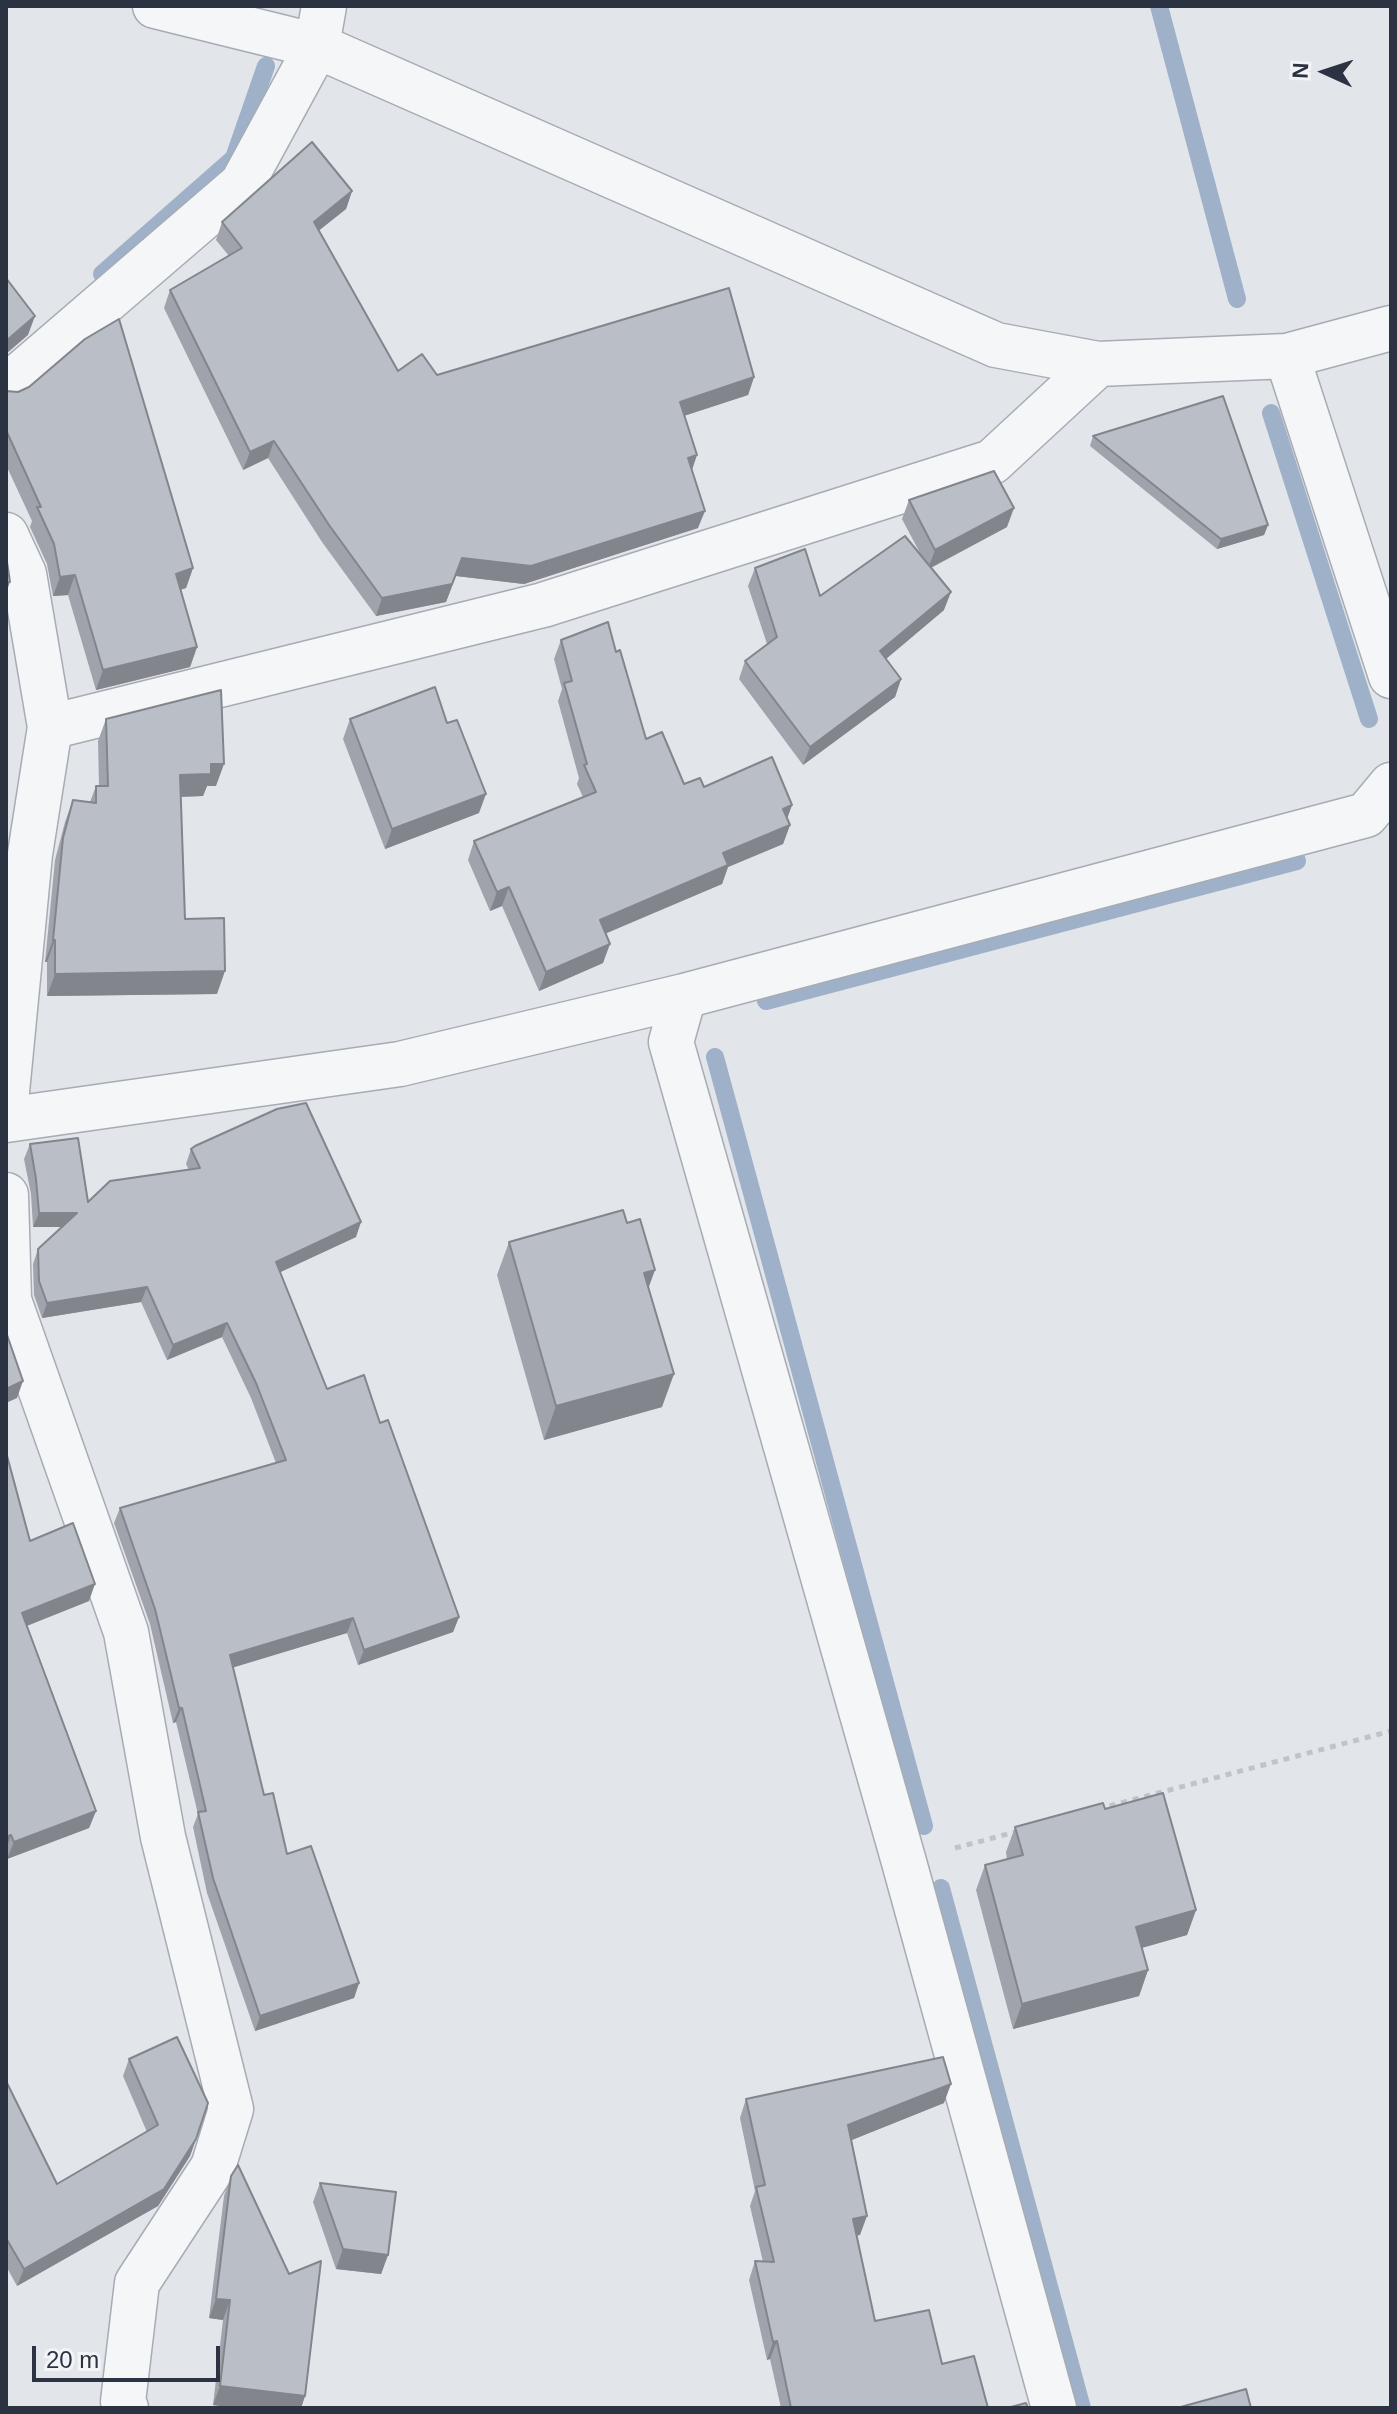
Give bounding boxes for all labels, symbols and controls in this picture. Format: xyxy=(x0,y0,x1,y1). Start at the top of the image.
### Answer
north arrow xyxy=(1285,32,1365,112)
text: N xyxy=(1288,62,1313,79)
scale bar xyxy=(36,2330,224,2380)
text: 20 m xyxy=(46,2346,99,2373)

